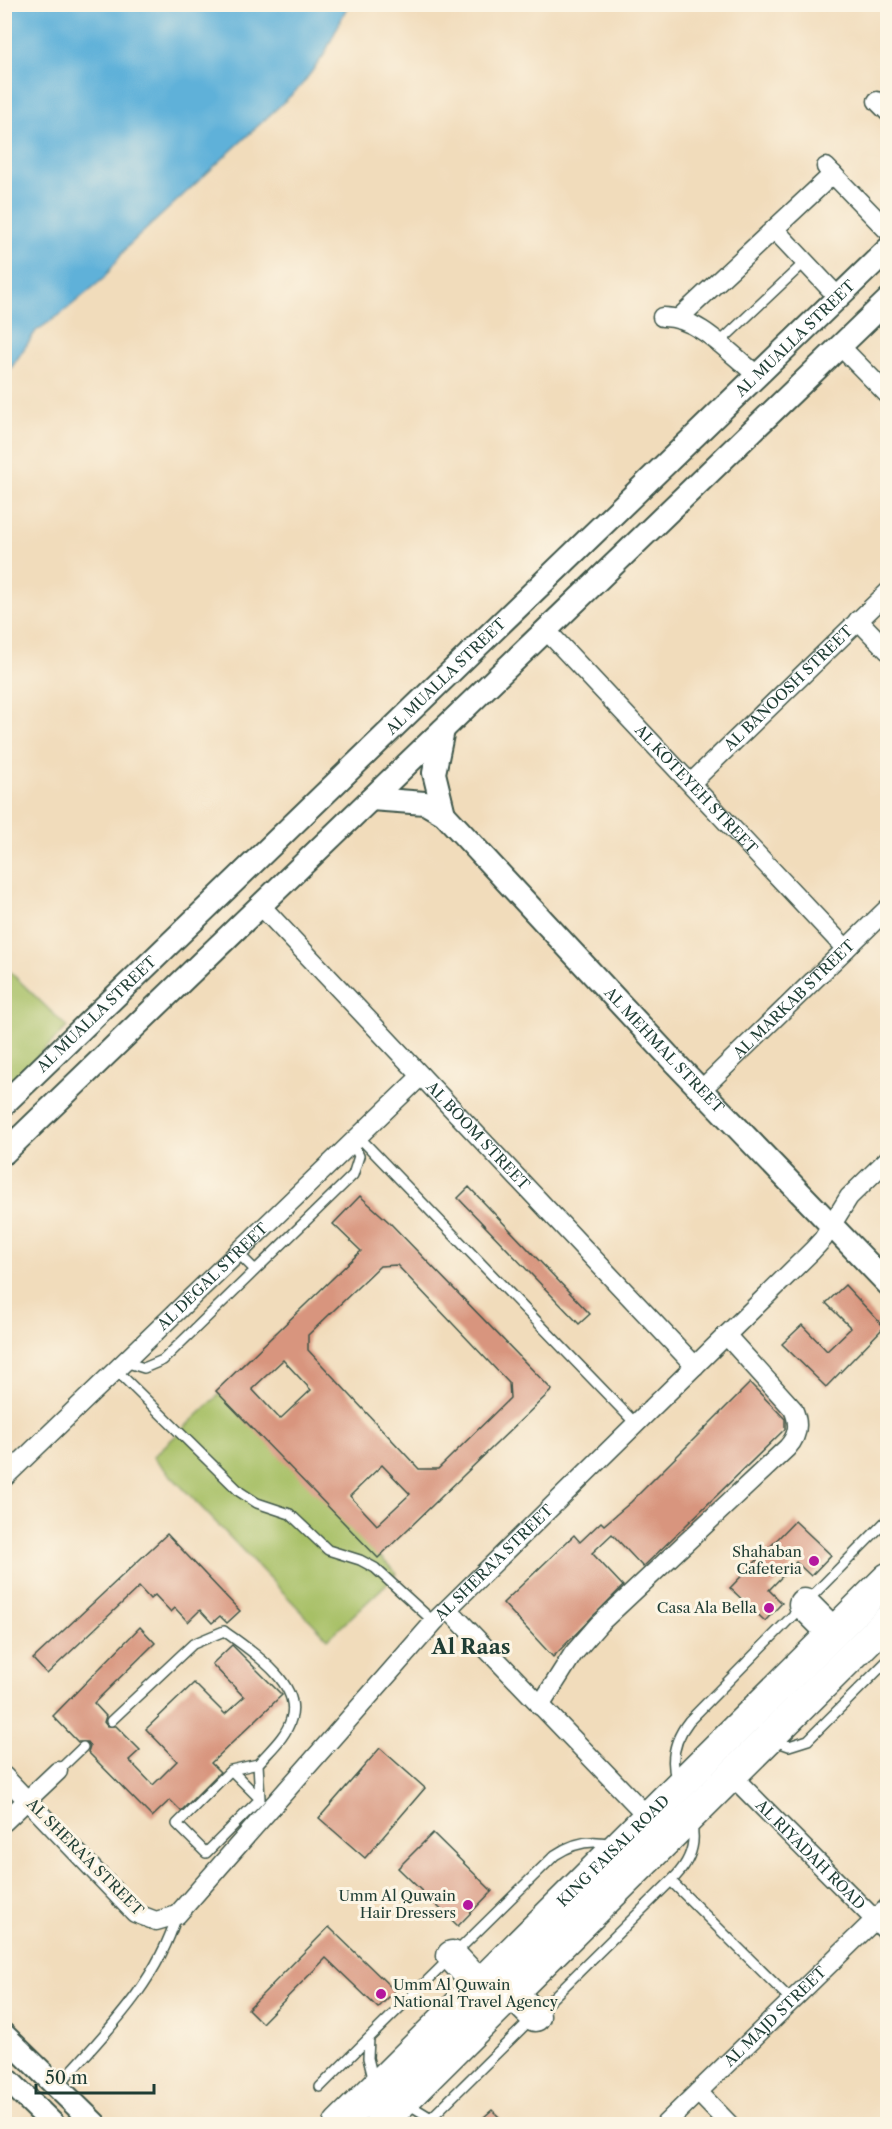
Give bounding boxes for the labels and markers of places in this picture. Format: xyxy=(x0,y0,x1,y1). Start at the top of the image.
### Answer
place label: Shahaban Cafeteria xyxy=(732,1542,803,1578)
marker: Shahaban Cafeteria xyxy=(807,1554,821,1568)
place label: Casa Ala Bella xyxy=(657,1598,757,1617)
marker: Casa Ala Bella xyxy=(762,1601,776,1615)
place label: Umm Al Quwain Hair Dressers xyxy=(339,1886,457,1922)
marker: Umm Al Quwain Hair Dressers xyxy=(461,1898,475,1912)
place label: Umm Al Quwain National Travel Agency xyxy=(393,1975,559,2011)
marker: Umm Al Quwain National Travel Agency xyxy=(374,1987,388,2001)

